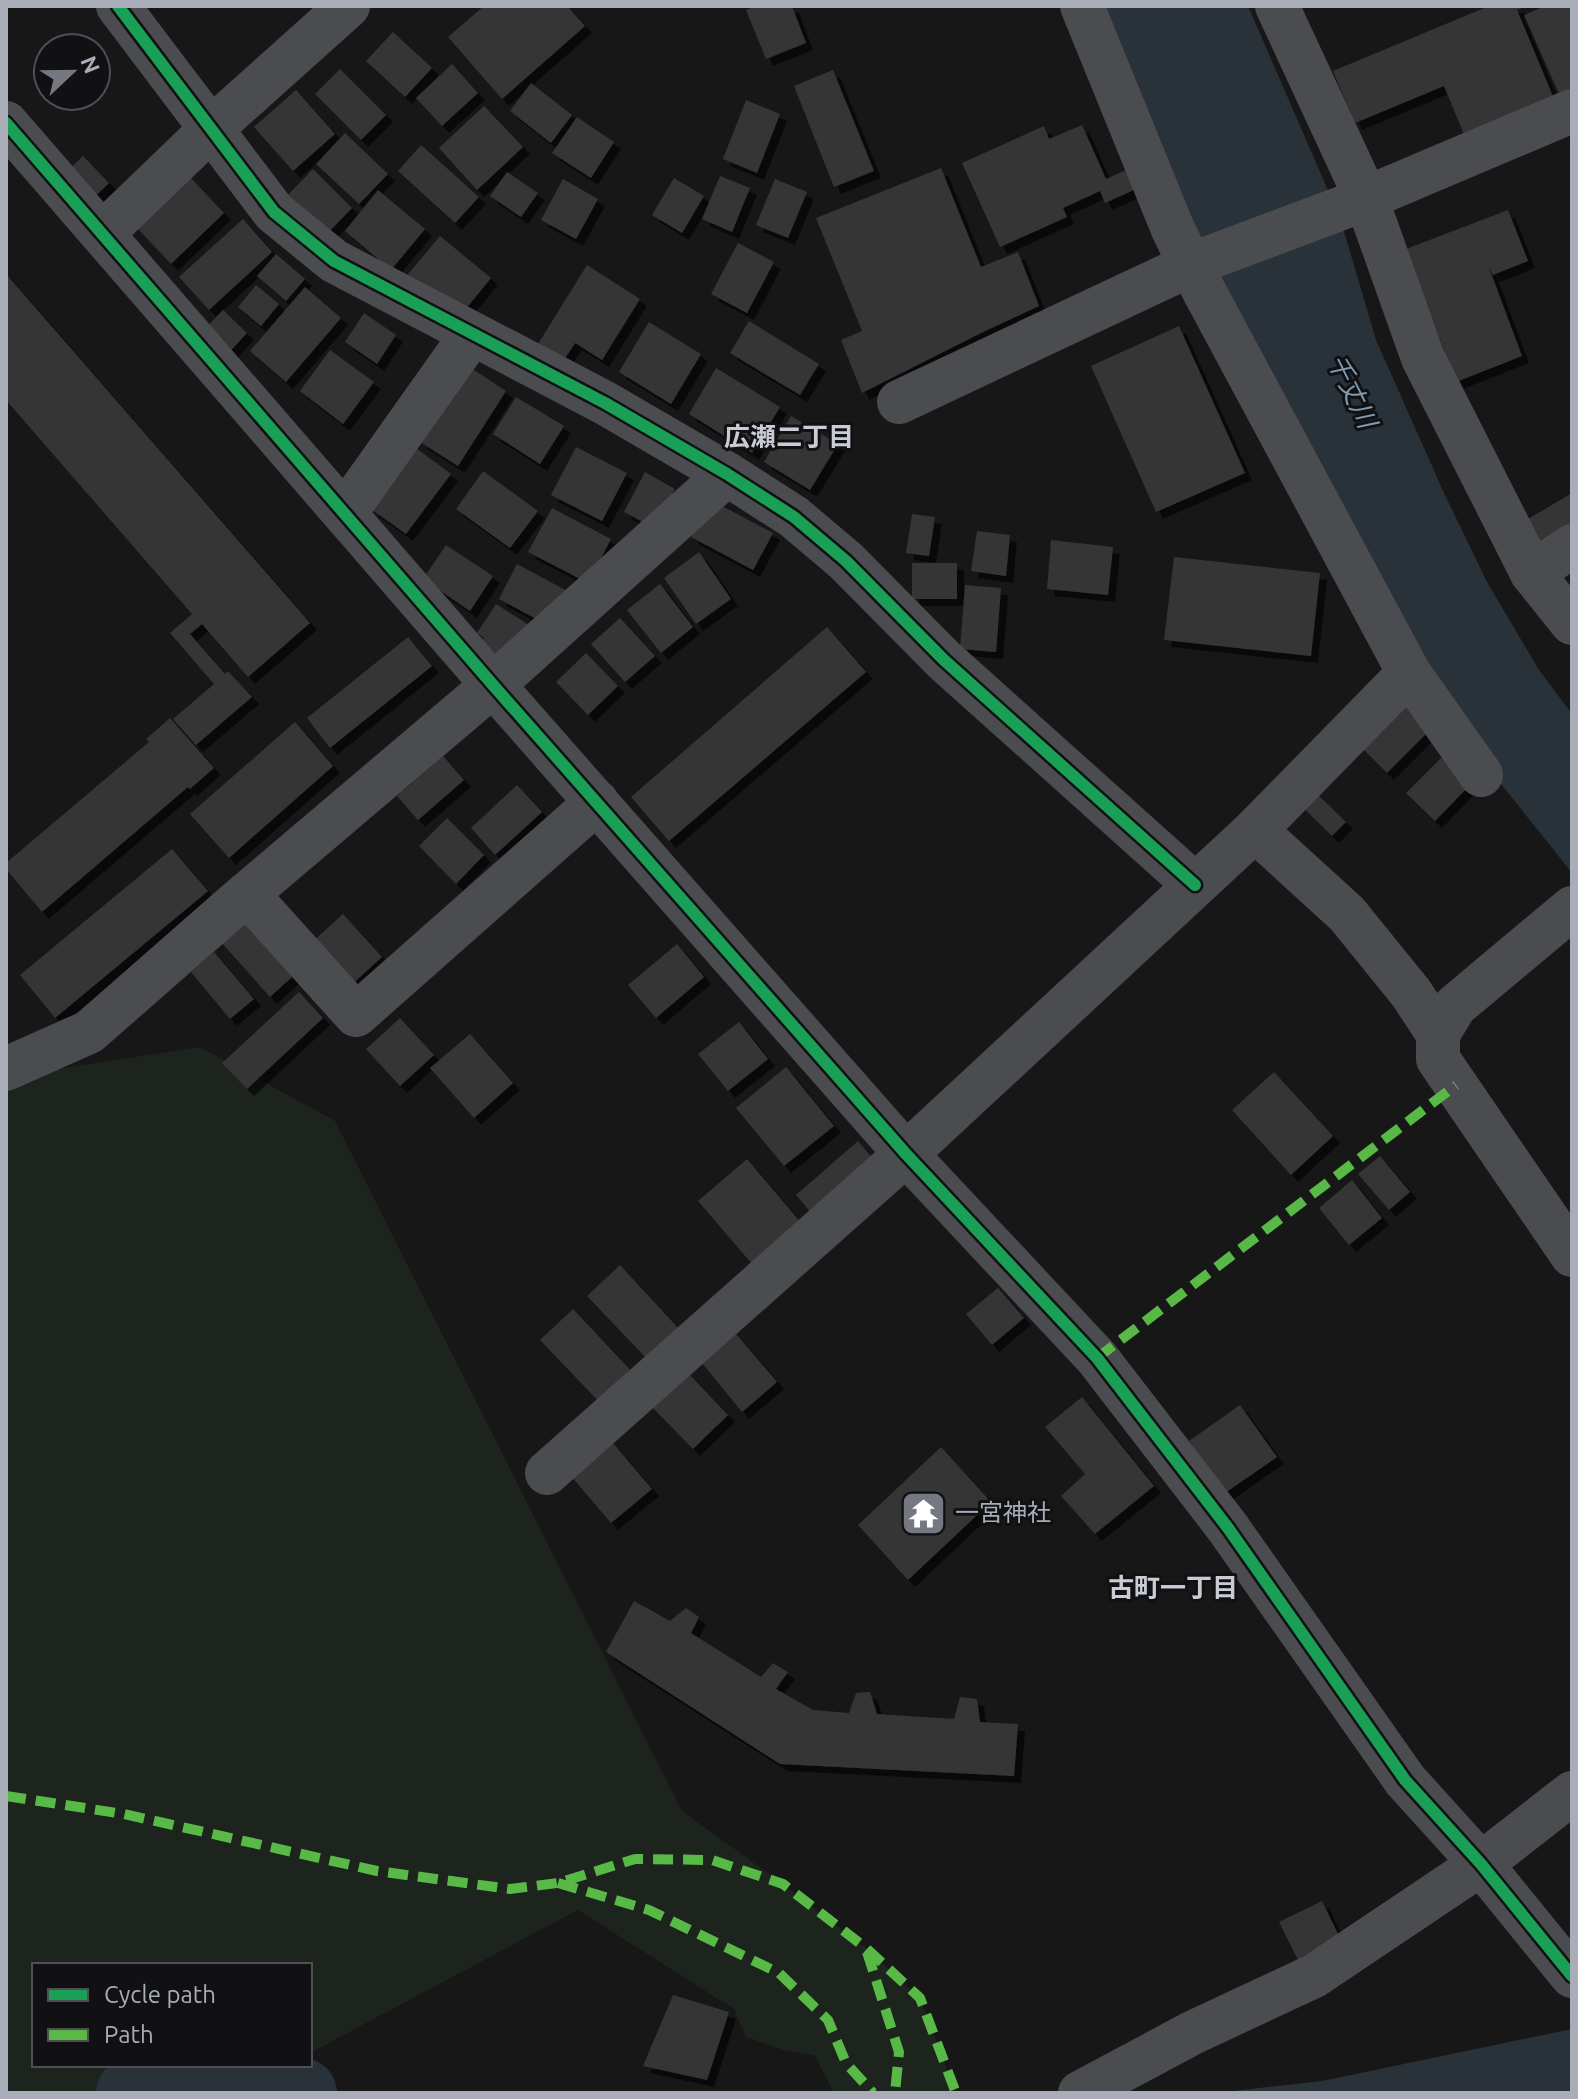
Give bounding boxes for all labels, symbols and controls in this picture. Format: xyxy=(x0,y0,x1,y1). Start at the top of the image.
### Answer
north arrow xyxy=(32,32,112,112)
text: N xyxy=(76,52,106,77)
water label: 千丈川 xyxy=(1322,349,1384,435)
district label: 広瀬二丁目 xyxy=(724,422,854,451)
temple icon: 一宮神社 xyxy=(900,1489,948,1537)
place label: 一宮神社 xyxy=(955,1499,1051,1526)
district label: 古町一丁目 xyxy=(1108,1573,1238,1602)
legend xyxy=(32,1963,312,2067)
text: Cycle path xyxy=(104,1981,216,2008)
text: Path xyxy=(104,2021,154,2048)

